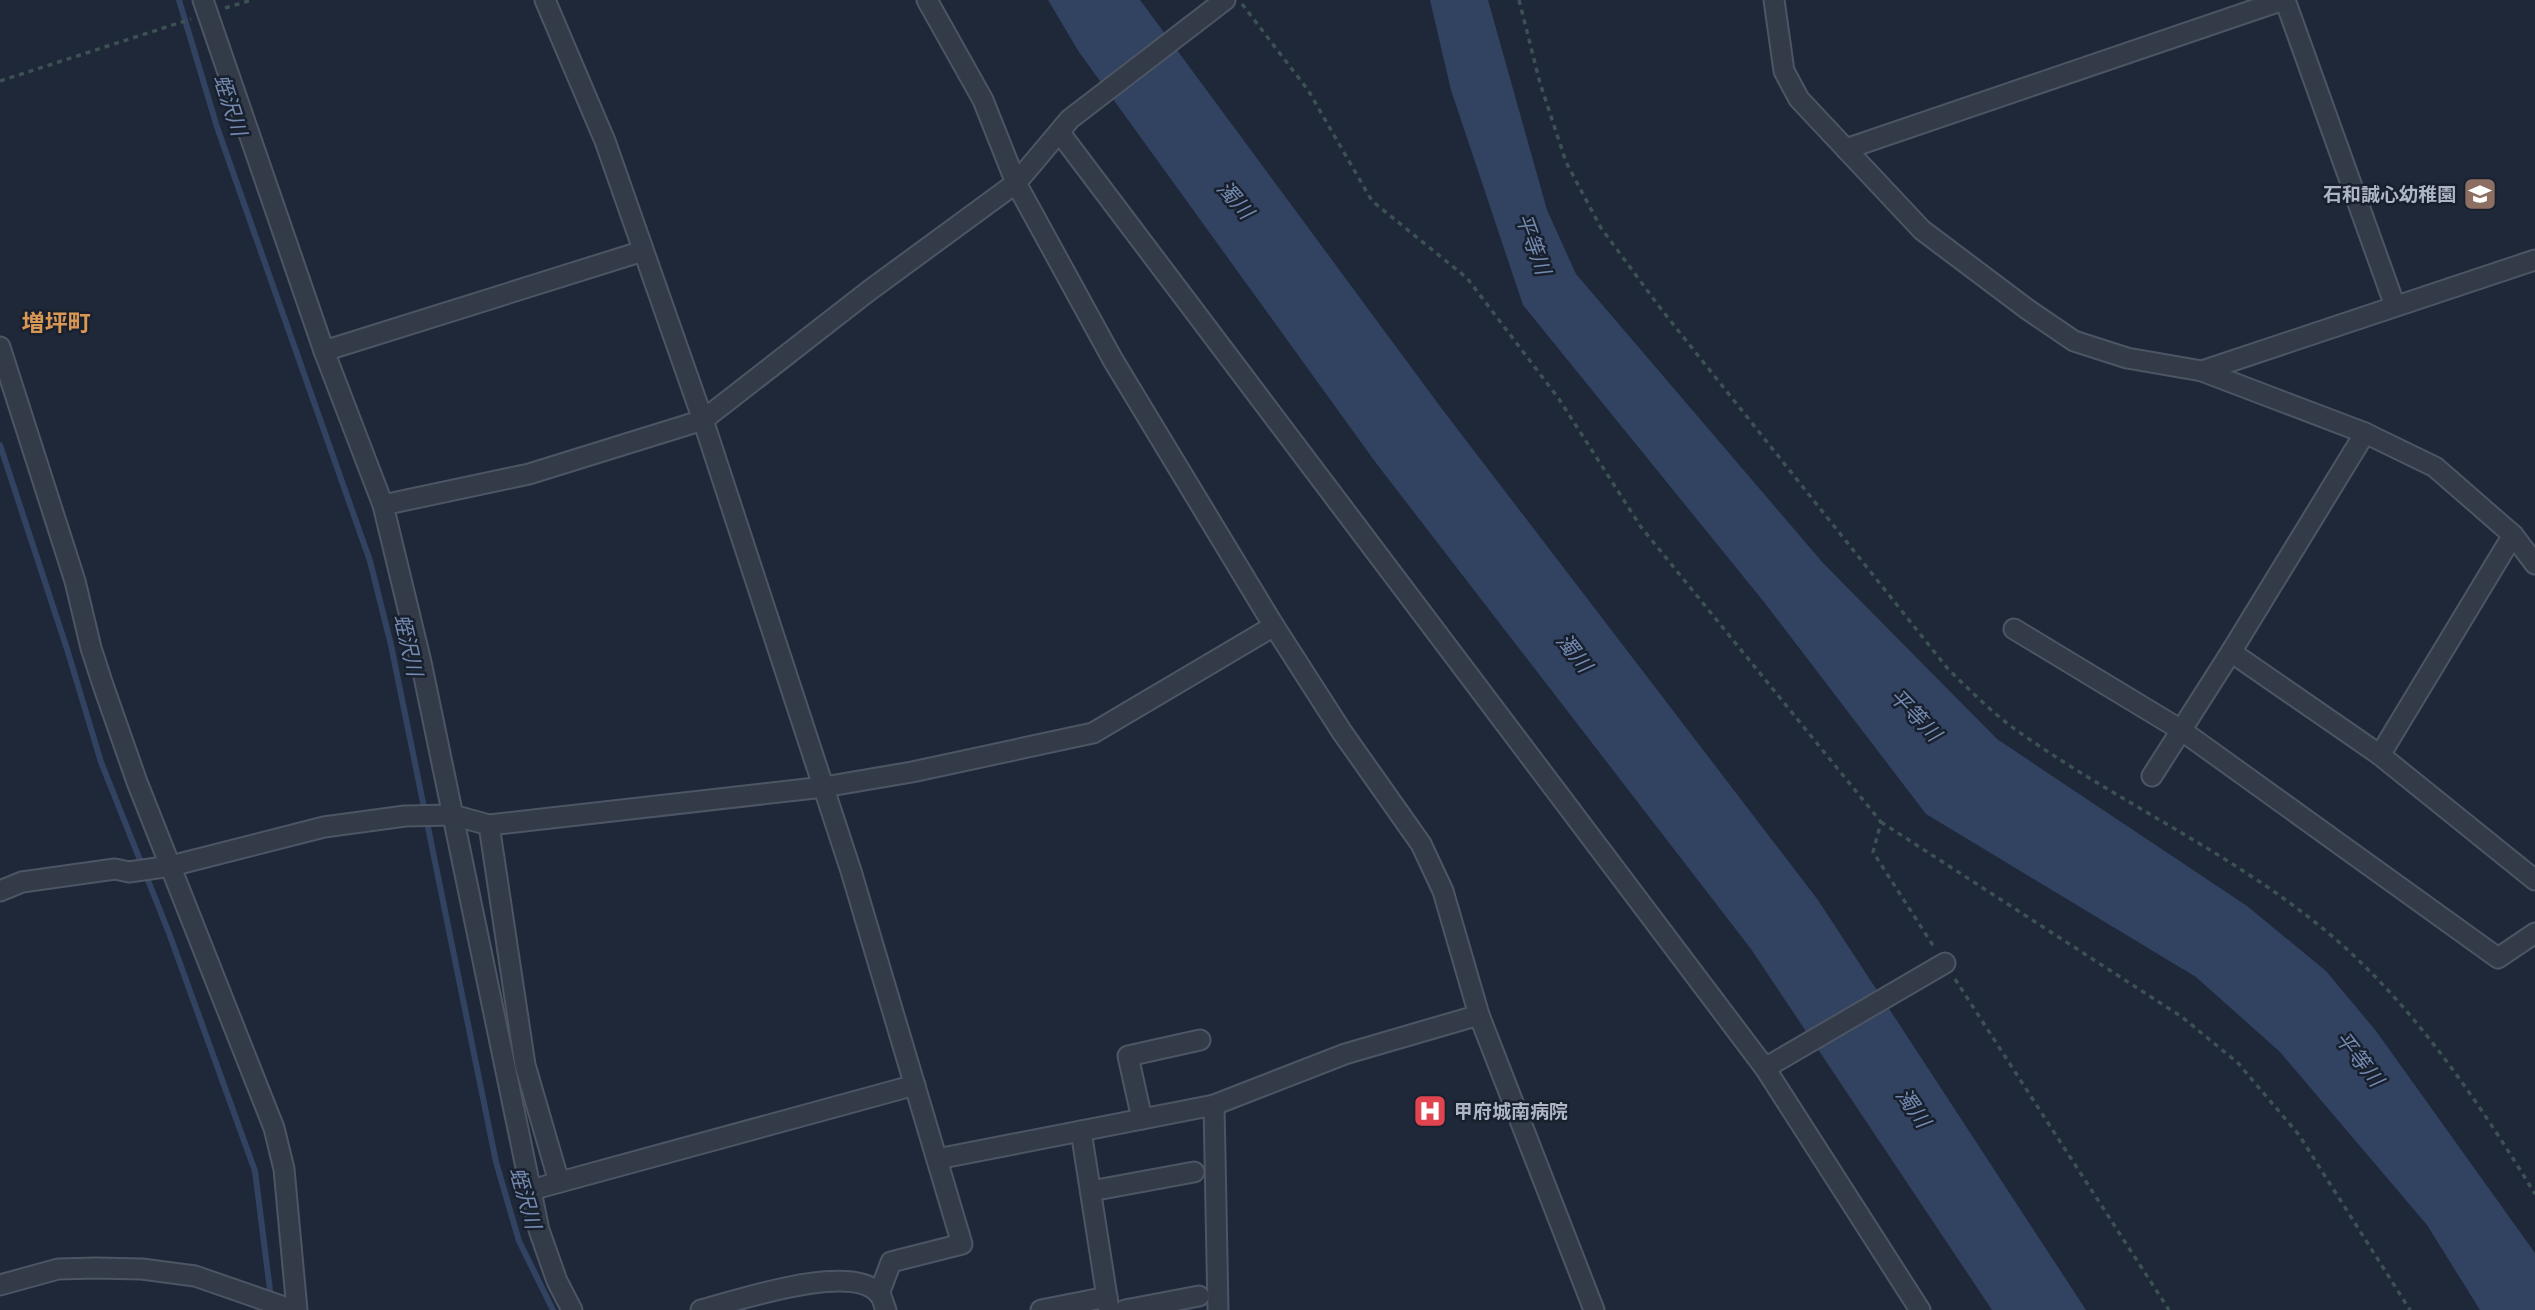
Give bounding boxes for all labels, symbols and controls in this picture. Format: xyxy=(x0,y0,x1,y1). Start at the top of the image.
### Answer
water label: 蛭沢川 xyxy=(209,71,253,141)
school or university icon: 石和誠心幼稚園 xyxy=(2461,175,2499,213)
water label: 濁川 xyxy=(1212,176,1260,225)
place label: 石和誠心幼稚園 xyxy=(2323,183,2456,205)
water label: 平等川 xyxy=(1511,210,1557,280)
district label: 増坪町 xyxy=(22,309,91,336)
water label: 蛭沢川 xyxy=(389,611,428,680)
water label: 濁川 xyxy=(1552,628,1598,679)
water label: 平等川 xyxy=(1884,683,1948,747)
water label: 平等川 xyxy=(2330,1026,2390,1093)
water label: 濁川 xyxy=(1891,1083,1937,1134)
hospital icon: 甲府城南病院 xyxy=(1411,1092,1449,1130)
place label: 甲府城南病院 xyxy=(1454,1100,1568,1122)
water label: 蛭沢川 xyxy=(505,1164,547,1234)

